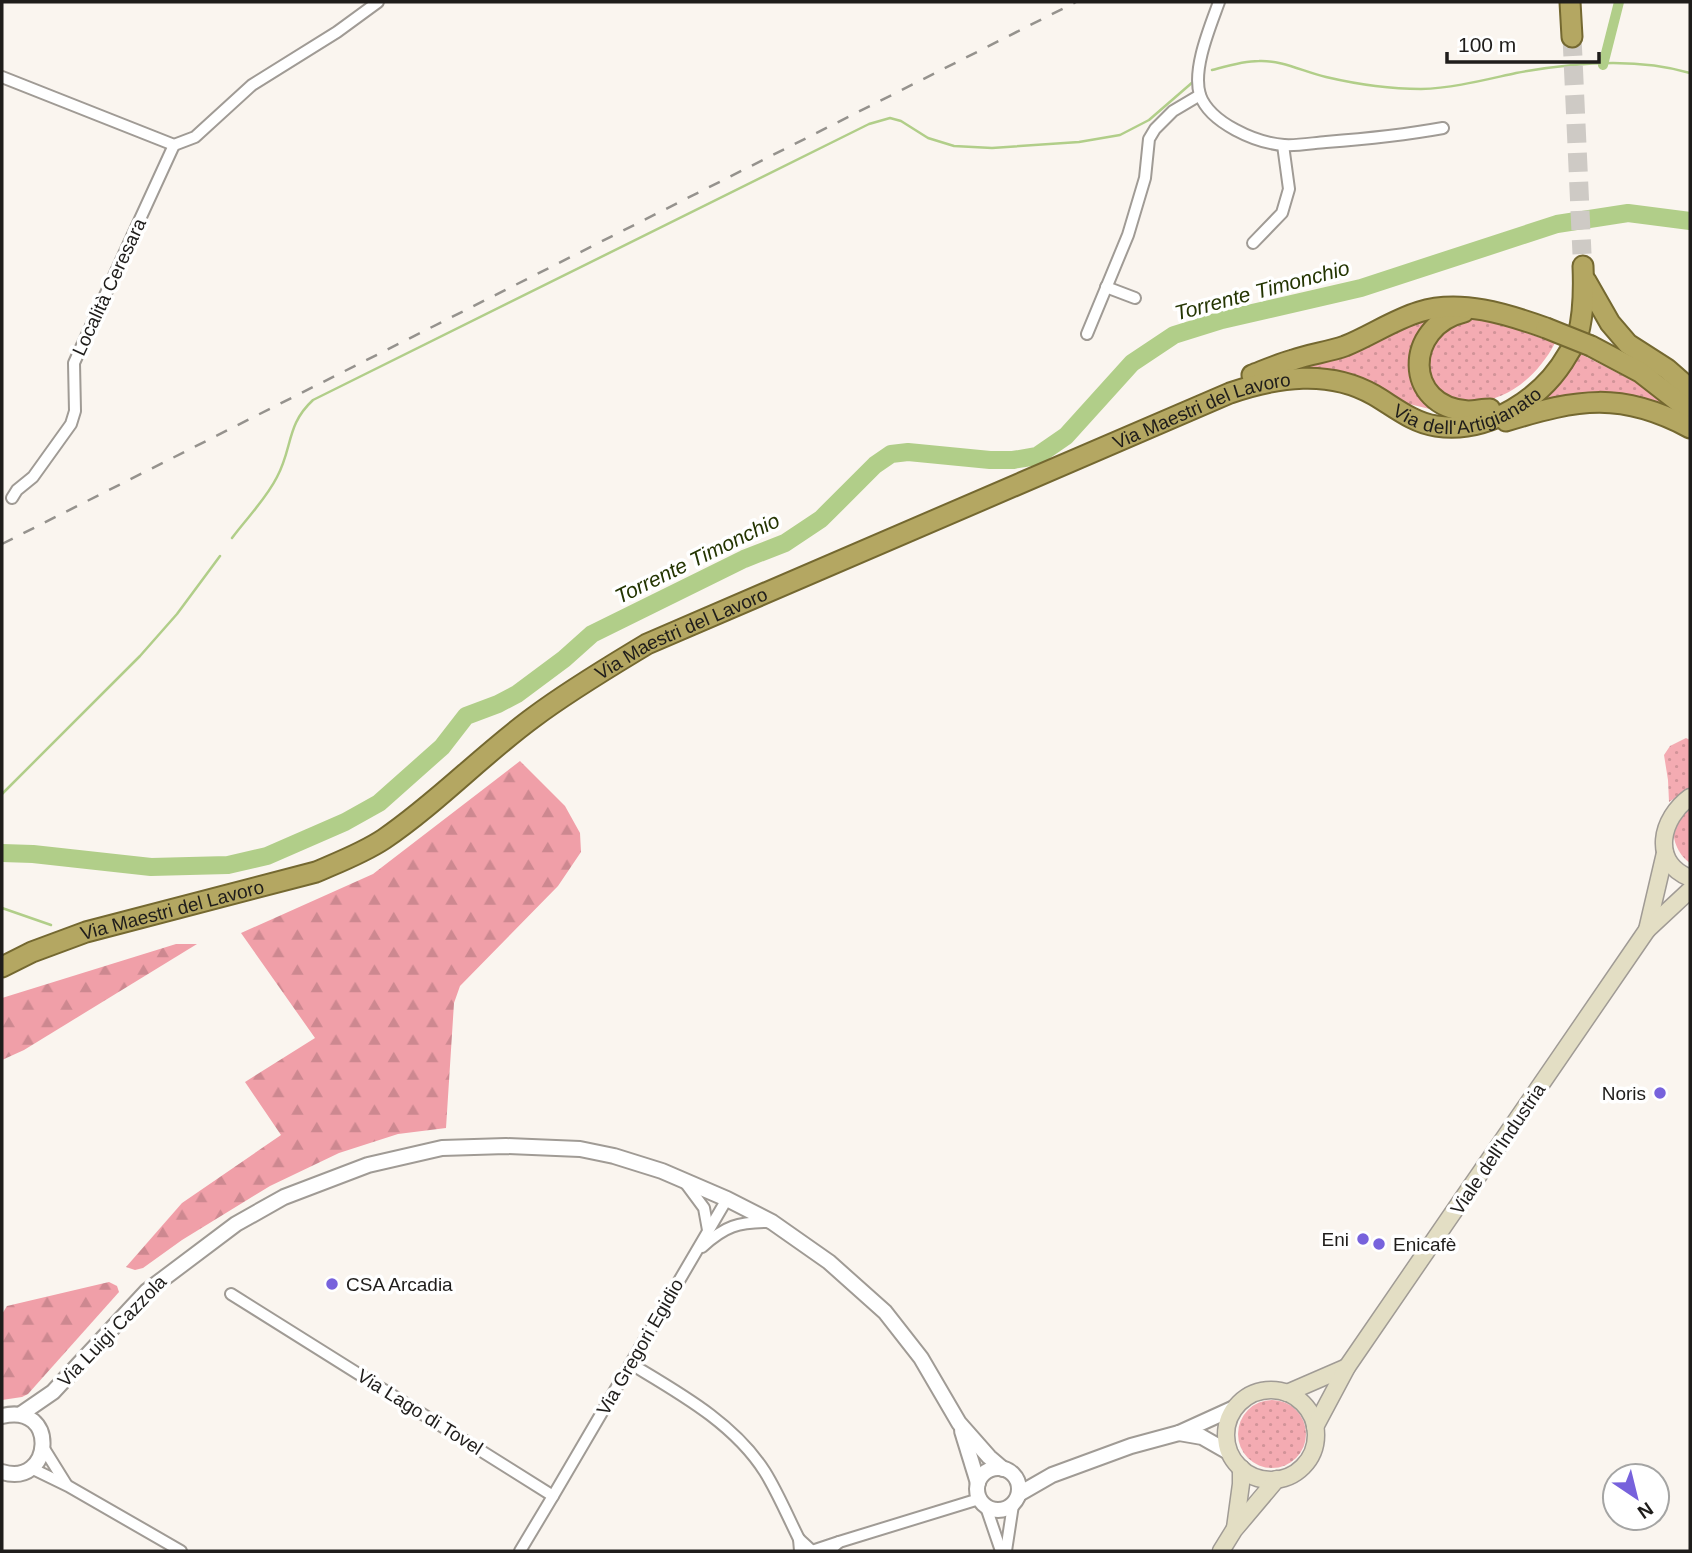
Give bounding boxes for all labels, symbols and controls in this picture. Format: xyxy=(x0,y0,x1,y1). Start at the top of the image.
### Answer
scale bar xyxy=(1447,21,1599,65)
text: 100 m xyxy=(1458,33,1516,56)
street label: Località Ceresara xyxy=(68,215,150,359)
water label: Torrente Timonchio xyxy=(1172,256,1352,324)
street label: Via Maestri del Lavoro xyxy=(1109,369,1292,453)
street label: Via dell'Artigianato xyxy=(1389,383,1545,438)
water label: Torrente Timonchio xyxy=(611,508,783,608)
street label: Via Maestri del Lavoro xyxy=(591,583,770,684)
street label: Via Maestri del Lavoro xyxy=(78,876,266,944)
street label: Viale dell'Industria xyxy=(1446,1079,1550,1218)
place label: Noris xyxy=(1602,1083,1646,1104)
marker: Noris xyxy=(1652,1085,1668,1101)
place label: Eni xyxy=(1322,1229,1349,1250)
marker: Eni xyxy=(1355,1231,1371,1247)
place label: Enicafè xyxy=(1393,1234,1456,1255)
marker: Enicafè xyxy=(1371,1236,1387,1252)
street label: Via Luigi Cazzola xyxy=(54,1271,171,1391)
place label: CSA Arcadia xyxy=(346,1274,453,1295)
street label: Via Gregori Egidio xyxy=(592,1275,688,1419)
marker: CSA Arcadia xyxy=(324,1276,340,1292)
street label: Via Lago di Tovel xyxy=(353,1365,487,1459)
north arrow xyxy=(1601,1462,1671,1532)
text: N xyxy=(1634,1498,1657,1523)

